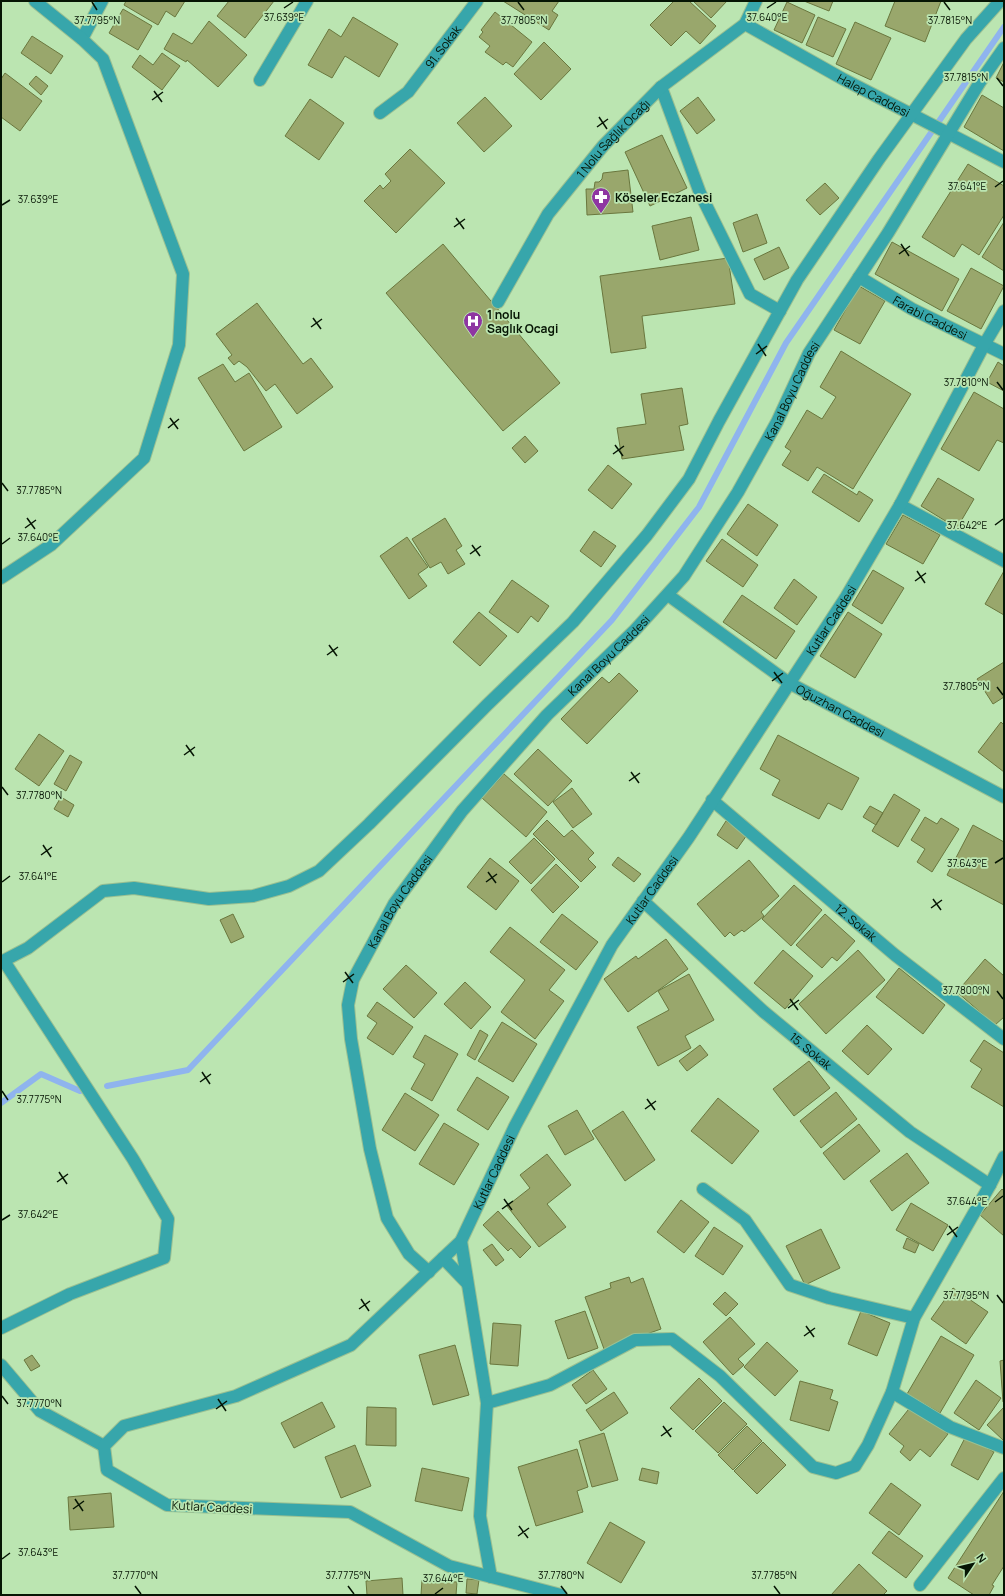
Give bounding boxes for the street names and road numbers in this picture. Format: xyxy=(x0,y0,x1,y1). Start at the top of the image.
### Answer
street label: 91. Sokak xyxy=(420,21,465,72)
street label: Halep Caddesi xyxy=(834,69,913,121)
street label: 1 Nolu Sağlık Ocağı xyxy=(572,95,653,181)
street label: Farabi Caddesi xyxy=(890,291,970,343)
street label: Kanal Boyu Caddesi xyxy=(760,338,823,443)
street label: Kutlar Caddesi xyxy=(802,582,860,658)
street label: Kanal Boyu Caddesi xyxy=(564,611,653,699)
street label: Oğuzhan Caddesi xyxy=(793,680,888,741)
street label: Kanal Boyu Caddesi xyxy=(363,851,436,951)
street label: Kutlar Caddesi xyxy=(621,852,682,927)
street label: 12. Sokak xyxy=(832,899,882,945)
street label: 15. Sokak xyxy=(786,1028,837,1074)
street label: Kutlar Caddesi xyxy=(469,1132,518,1212)
street label: Kutlar Caddesi xyxy=(171,1496,253,1518)

